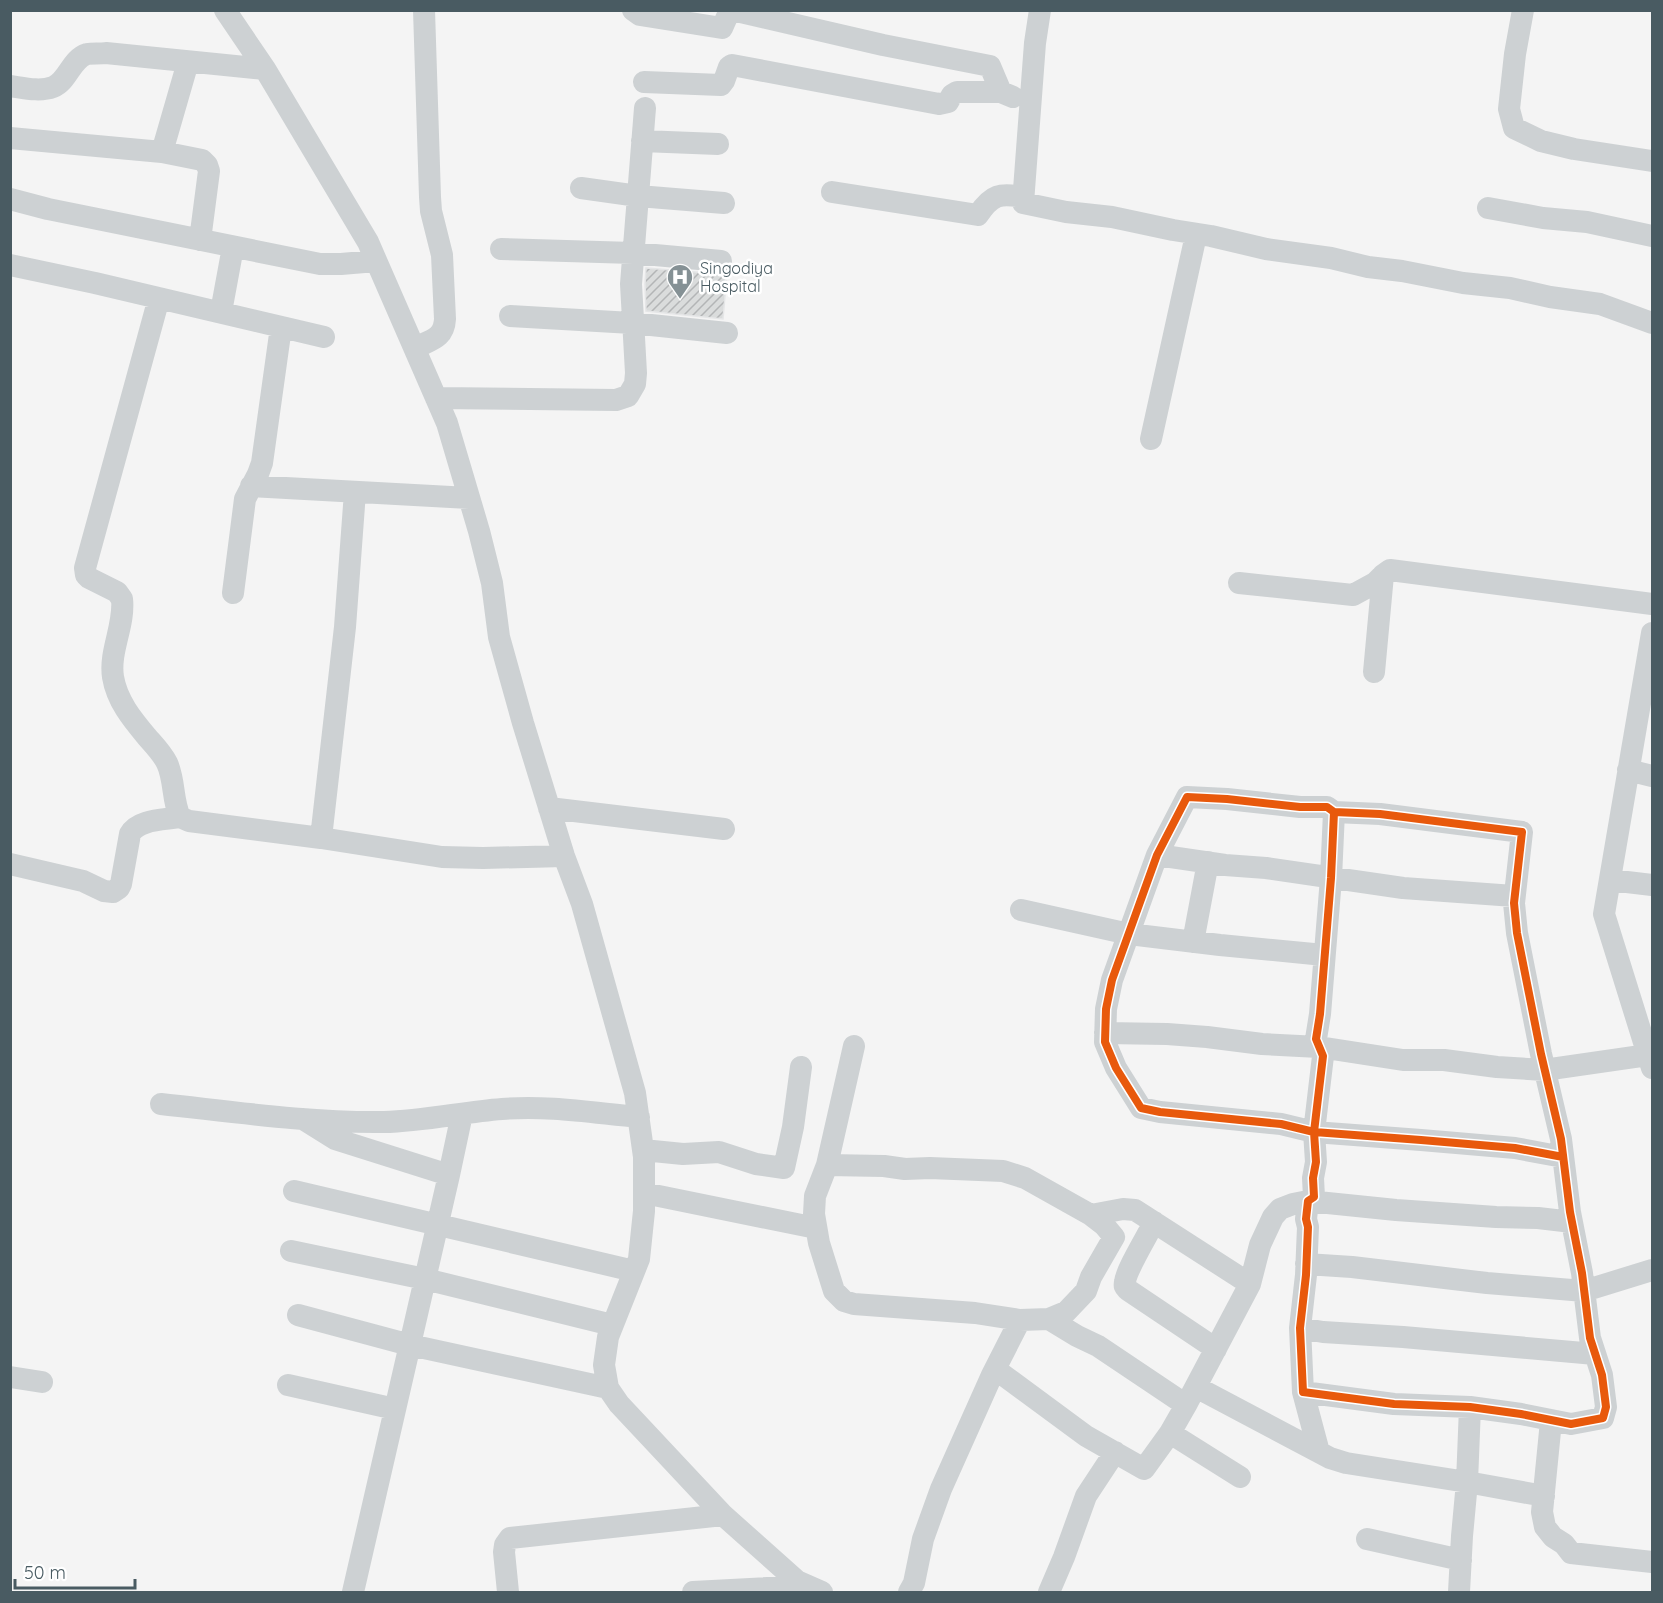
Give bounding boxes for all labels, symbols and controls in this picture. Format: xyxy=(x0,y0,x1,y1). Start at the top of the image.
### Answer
place label: Singodiya Hospital xyxy=(700,258,773,296)
hospital icon: Singodiya Hospital xyxy=(665,262,695,300)
scale bar xyxy=(15,1552,135,1590)
text: 50 m xyxy=(24,1561,66,1584)

